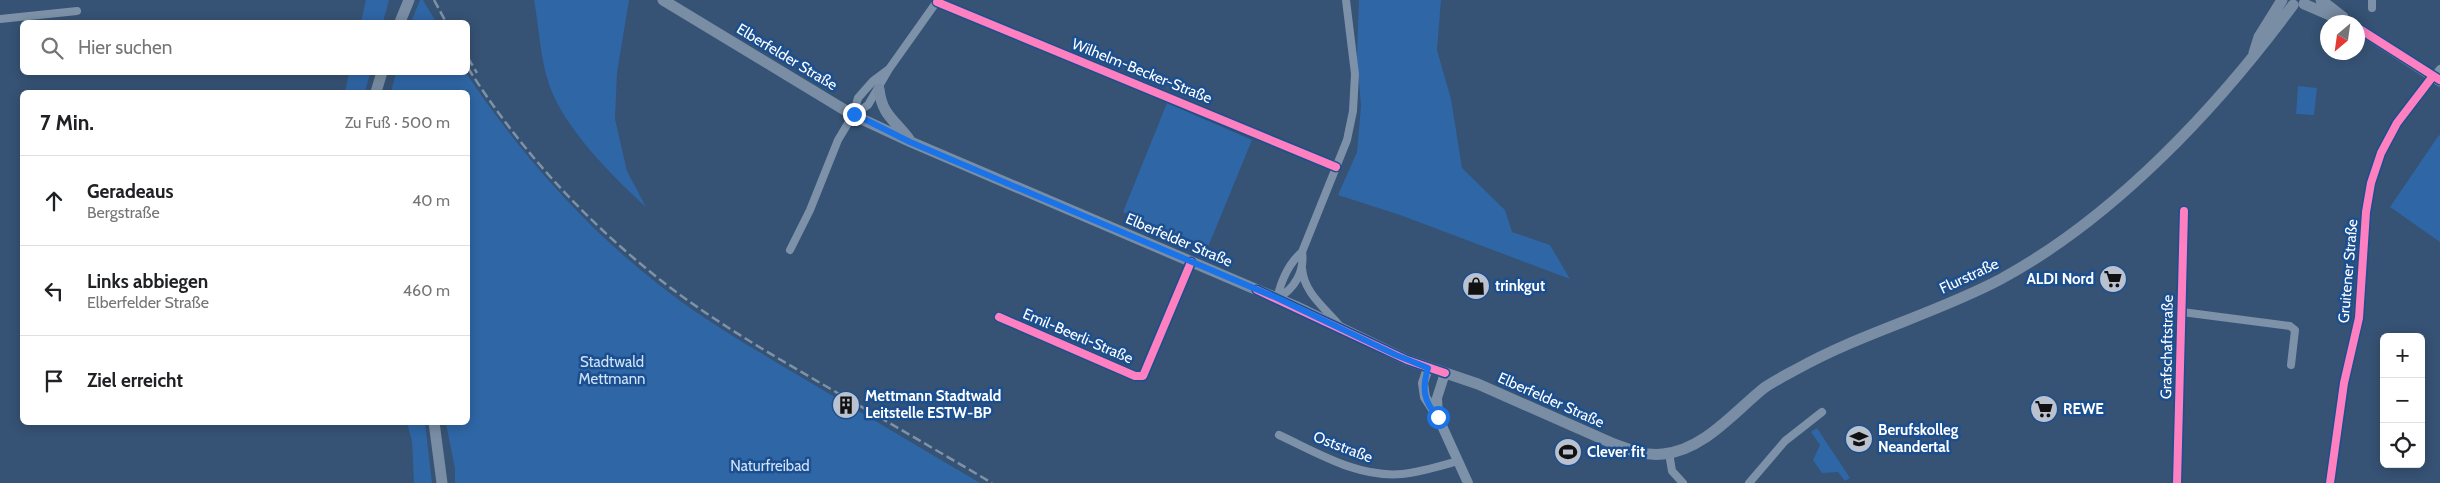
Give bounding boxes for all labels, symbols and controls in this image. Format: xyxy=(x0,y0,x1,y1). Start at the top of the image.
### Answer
north arrow xyxy=(2320,15,2365,60)
search box xyxy=(20,20,470,75)
street label: Elberfelder Straße xyxy=(733,20,841,94)
icon: search xyxy=(38,34,66,62)
street label: Wilhelm-Becker-Straße xyxy=(1069,35,1215,107)
text: Hier suchen xyxy=(78,36,172,59)
route end xyxy=(843,103,866,126)
text: 7 Min. xyxy=(40,110,94,135)
text: Zu Fuß · 500 m xyxy=(345,113,450,132)
text: Geradeaus xyxy=(87,180,173,203)
icon: ahead xyxy=(40,187,68,215)
text: 40 m xyxy=(412,191,450,210)
text: Bergstraße xyxy=(87,203,160,222)
street label: Elberfelder Straße xyxy=(1123,209,1235,271)
street label: Gruitener Straße xyxy=(2334,218,2362,324)
street label: Flurstraße xyxy=(1936,254,2002,298)
supermarket icon: ALDI Nord xyxy=(2098,264,2128,294)
text: Links abbiegen xyxy=(87,270,208,293)
place label: ALDI Nord xyxy=(2026,270,2094,288)
shop icon: trinkgut xyxy=(1461,271,1491,301)
icon: left xyxy=(40,277,68,305)
place label: trinkgut xyxy=(1495,277,1545,295)
text: 460 m xyxy=(403,281,450,300)
text: Elberfelder Straße xyxy=(87,293,209,312)
street label: Grafschaftstraße xyxy=(2157,294,2177,399)
street label: Emil-Beerli-Straße xyxy=(1020,305,1136,367)
map controls xyxy=(2380,333,2425,468)
button: + xyxy=(2380,333,2425,378)
park label: Stadtwald Mettmann xyxy=(579,353,645,388)
icon: arrive xyxy=(40,367,68,395)
text: Ziel erreicht xyxy=(87,369,183,392)
street label: Elberfelder Straße xyxy=(1495,369,1607,432)
button: − xyxy=(2380,378,2425,423)
place label: Mettmann Stadtwald Leitstelle ESTW-BP xyxy=(865,387,1001,422)
building icon: Mettmann Stadtwald Leitstelle ESTW-BP xyxy=(831,390,861,420)
supermarket icon: REWE xyxy=(2029,394,2059,424)
place label: REWE xyxy=(2063,400,2104,418)
route start xyxy=(1427,406,1450,429)
place label: Berufskolleg Neandertal xyxy=(1878,421,1959,456)
button: locate xyxy=(2380,423,2425,468)
school or university icon: Berufskolleg Neandertal xyxy=(1844,424,1874,454)
street label: Oststraße xyxy=(1311,427,1376,467)
sports icon: Clever fit xyxy=(1553,437,1583,467)
place label: Clever fit xyxy=(1587,443,1645,461)
park label: Naturfreibad xyxy=(730,457,810,475)

